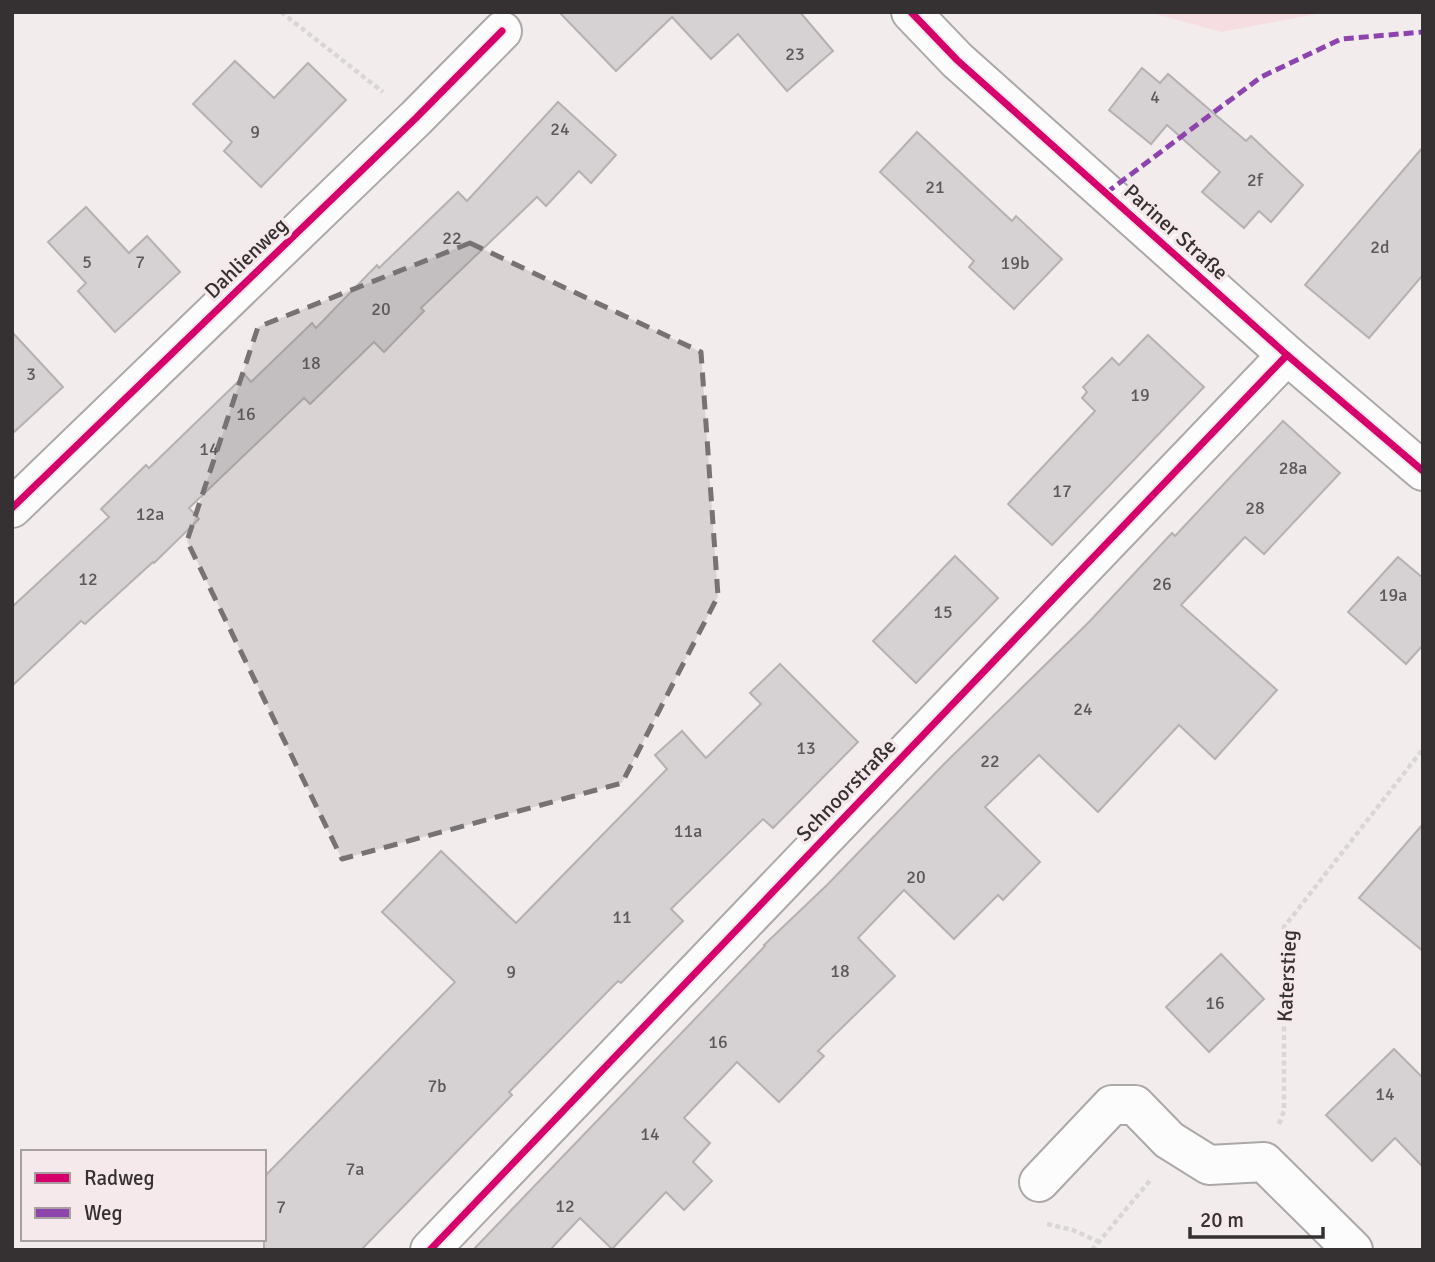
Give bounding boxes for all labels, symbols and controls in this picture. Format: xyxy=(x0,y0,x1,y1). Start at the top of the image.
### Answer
house number: 23 xyxy=(785,43,805,65)
house number: 4 xyxy=(1150,86,1160,108)
house number: 24 xyxy=(550,118,570,140)
house number: 9 xyxy=(250,121,260,143)
house number: 2f xyxy=(1247,169,1264,191)
house number: 21 xyxy=(925,176,945,198)
street label: Pariner Straße xyxy=(1119,178,1233,286)
street label: Dahlienweg xyxy=(199,212,293,304)
house number: 22 xyxy=(442,227,462,249)
house number: 2d xyxy=(1370,236,1390,258)
house number: 5 xyxy=(82,251,92,273)
house number: 7 xyxy=(135,251,145,273)
house number: 19b xyxy=(1001,252,1029,274)
house number: 20 xyxy=(371,298,391,320)
house number: 18 xyxy=(301,352,321,374)
house number: 3 xyxy=(26,363,36,385)
house number: 19 xyxy=(1130,384,1150,406)
house number: 16 xyxy=(236,403,256,425)
house number: 14 xyxy=(199,438,219,460)
house number: 28a xyxy=(1279,457,1307,479)
house number: 17 xyxy=(1052,480,1072,502)
house number: 28 xyxy=(1245,497,1265,519)
house number: 12a xyxy=(136,503,164,525)
house number: 12 xyxy=(78,568,98,590)
house number: 26 xyxy=(1152,573,1172,595)
house number: 19a xyxy=(1379,584,1407,606)
house number: 15 xyxy=(933,601,953,623)
house number: 24 xyxy=(1073,698,1093,720)
street label: Schnoorstraße xyxy=(791,733,901,847)
house number: 13 xyxy=(796,737,816,759)
house number: 22 xyxy=(980,750,1000,772)
house number: 11a xyxy=(674,820,702,842)
house number: 20 xyxy=(906,866,926,888)
house number: 11 xyxy=(612,906,632,928)
street label: Katerstieg xyxy=(1272,929,1302,1023)
house number: 18 xyxy=(830,960,850,982)
house number: 9 xyxy=(506,961,516,983)
house number: 16 xyxy=(1205,992,1225,1014)
house number: 16 xyxy=(708,1031,728,1053)
house number: 7b xyxy=(427,1075,447,1097)
house number: 14 xyxy=(1375,1083,1395,1105)
house number: 14 xyxy=(640,1123,660,1145)
legend xyxy=(21,1150,266,1241)
house number: 7a xyxy=(346,1158,364,1180)
text: Radweg xyxy=(84,1165,155,1191)
house number: 12 xyxy=(555,1195,575,1217)
house number: 7 xyxy=(276,1196,286,1218)
scale bar xyxy=(1190,1196,1323,1240)
text: Weg xyxy=(84,1200,123,1226)
text: 20 m xyxy=(1200,1207,1244,1233)

